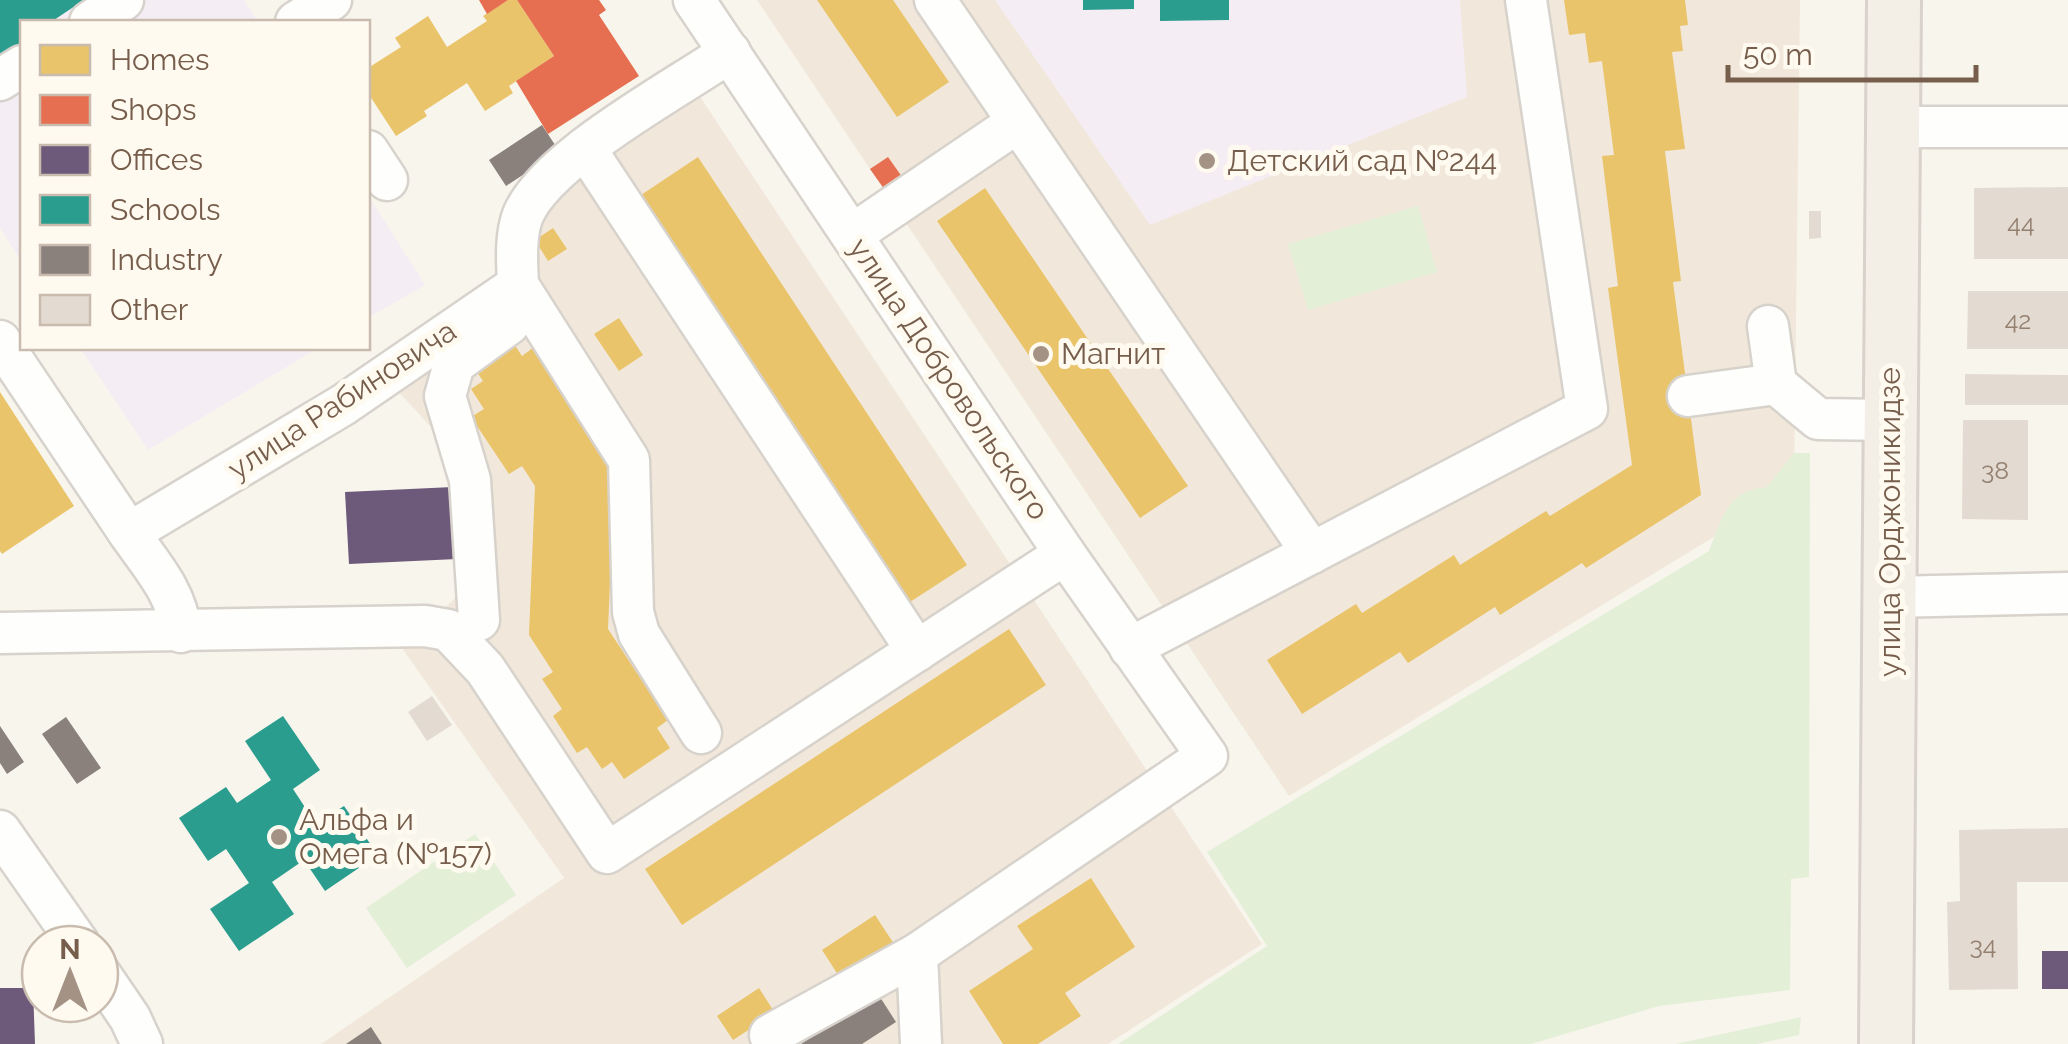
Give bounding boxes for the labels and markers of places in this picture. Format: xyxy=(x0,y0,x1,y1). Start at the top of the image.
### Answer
place label: Детский сад №244 xyxy=(1227,143,1497,178)
marker: Детский сад №244 xyxy=(1196,150,1218,172)
place label: Магнит xyxy=(1061,336,1165,371)
marker: Магнит xyxy=(1030,343,1052,365)
place label: Альфа и Омега (№157) xyxy=(299,802,492,871)
marker: Альфа и Омега (№157) xyxy=(268,826,290,848)

